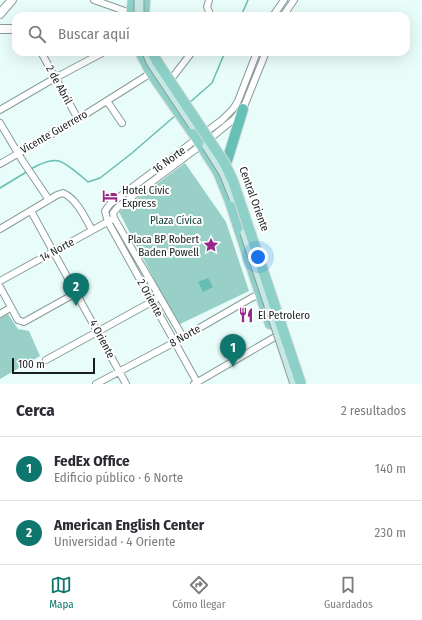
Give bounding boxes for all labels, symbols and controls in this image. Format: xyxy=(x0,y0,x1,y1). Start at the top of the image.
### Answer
search box xyxy=(12,12,410,56)
icon: search xyxy=(26,23,48,45)
text: Buscar aquí xyxy=(58,25,130,43)
street label: 2 de Abril xyxy=(43,63,75,107)
street label: Vicente Guerrero xyxy=(18,107,90,156)
street label: 16 Norte xyxy=(150,144,188,176)
street label: Central Oriente xyxy=(236,165,272,233)
place label: Hotel Civic Express xyxy=(122,184,170,210)
hotel icon: Hotel Civic Express xyxy=(101,187,119,205)
park label: Plaza Cívica xyxy=(150,214,202,227)
place label: Placa BP Robert Baden Powell xyxy=(128,233,199,259)
street label: 14 Norte xyxy=(38,235,76,265)
place icon: Placa BP Robert Baden Powell xyxy=(202,236,220,254)
your location xyxy=(248,247,268,267)
pin: 2 xyxy=(63,273,89,306)
street label: 2 Oriente xyxy=(134,277,166,319)
restaurant icon: El Petrolero xyxy=(237,306,255,324)
place label: El Petrolero xyxy=(258,309,310,322)
street label: 4 Oriente xyxy=(87,318,117,360)
street label: 8 Norte xyxy=(167,322,203,350)
pin: 1 xyxy=(220,334,246,367)
scale bar xyxy=(12,356,95,375)
text: 100 m xyxy=(18,358,45,371)
text: Cerca xyxy=(16,400,55,421)
text: 2 resultados xyxy=(341,403,406,418)
text: FedEx Office xyxy=(54,452,130,470)
text: 1 xyxy=(26,461,32,476)
text: 140 m xyxy=(375,461,406,476)
text: Edificio público · 6 Norte xyxy=(54,470,183,485)
text: American English Center xyxy=(54,516,204,534)
text: 2 xyxy=(26,525,32,540)
text: 230 m xyxy=(375,525,406,540)
text: Universidad · 4 Oriente xyxy=(54,534,175,549)
tab: Mapa xyxy=(49,574,74,611)
tab: Cómo llegar xyxy=(172,574,226,611)
tab: Guardados xyxy=(324,574,373,611)

